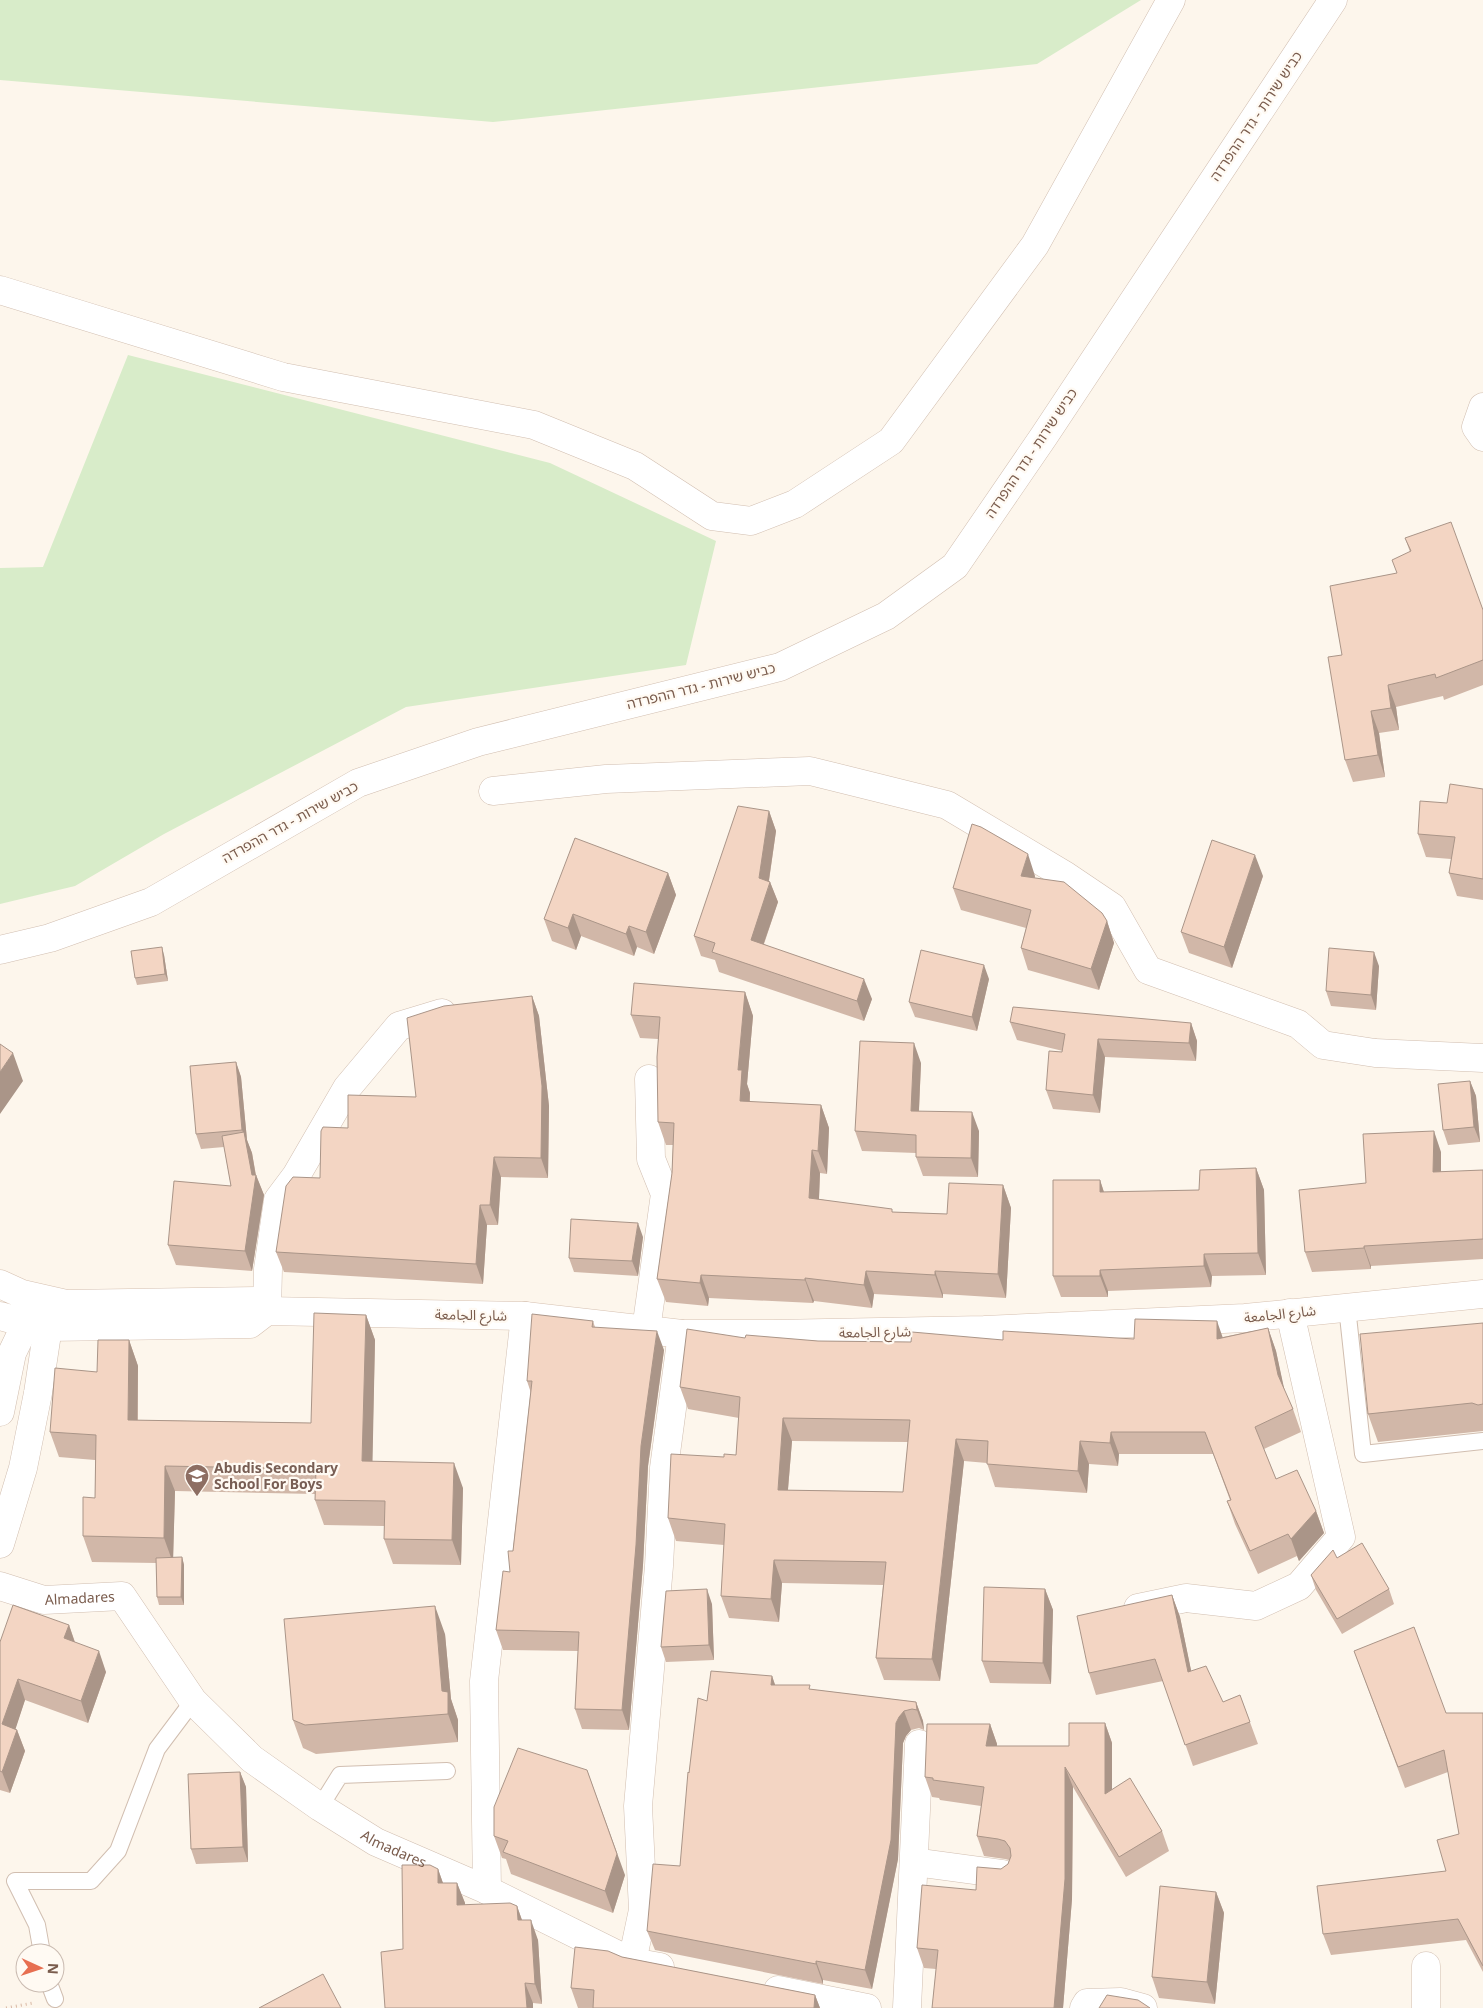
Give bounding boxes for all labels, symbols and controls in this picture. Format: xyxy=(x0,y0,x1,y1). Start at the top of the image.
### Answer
street label: כביש שירות - גדר ההפרדה xyxy=(1205,47,1306,184)
street label: כביש שירות - גדר ההפרדה xyxy=(980,384,1081,521)
street label: כביש שירות - גדר ההפרדה xyxy=(624,658,777,713)
street label: כביש שירות - גדר ההפרדה xyxy=(218,776,361,867)
street label: شارع الجامعة xyxy=(1243,1300,1317,1329)
street label: شارع الجامعة xyxy=(435,1304,507,1327)
street label: شارع الجامعة xyxy=(839,1321,911,1344)
place label: Abudis Secondary School For Boys xyxy=(214,1458,338,1493)
school or university icon: Abudis Secondary School For Boys xyxy=(184,1463,210,1497)
street label: Almadares xyxy=(44,1586,116,1609)
street label: Almadares xyxy=(358,1825,430,1872)
north arrow xyxy=(15,1943,65,1993)
text: N xyxy=(44,1963,63,1975)

